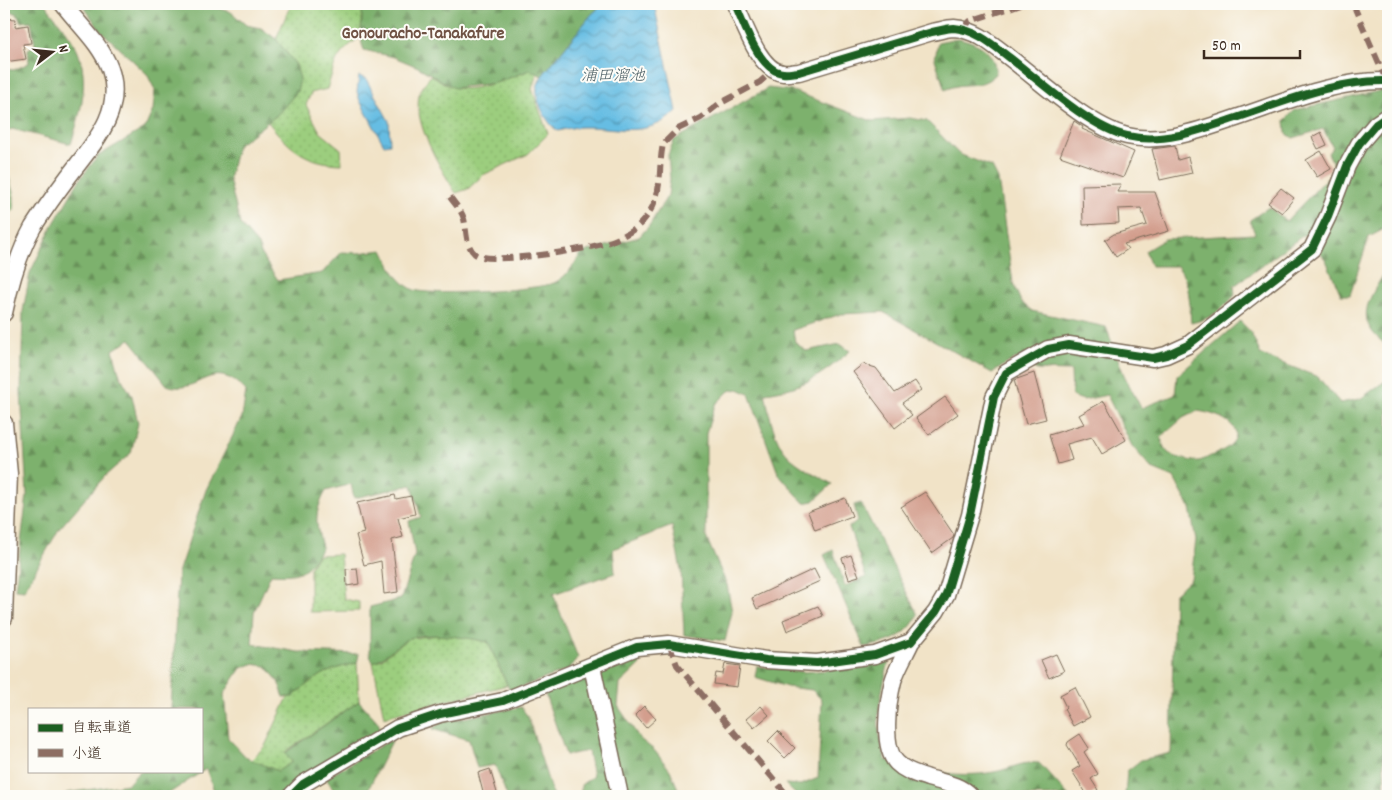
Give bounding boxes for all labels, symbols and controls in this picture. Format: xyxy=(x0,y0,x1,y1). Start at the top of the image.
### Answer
district label: Gonouracho-Tanakafure xyxy=(342,22,505,47)
north arrow xyxy=(28,28,78,78)
scale bar xyxy=(1204,28,1301,60)
text: 50 m xyxy=(1212,36,1241,58)
text: N xyxy=(52,43,73,55)
water label: 浦田溜池 xyxy=(581,65,646,88)
legend xyxy=(28,708,202,772)
text: 自転車道 xyxy=(72,718,132,740)
text: 小道 xyxy=(72,744,102,766)

